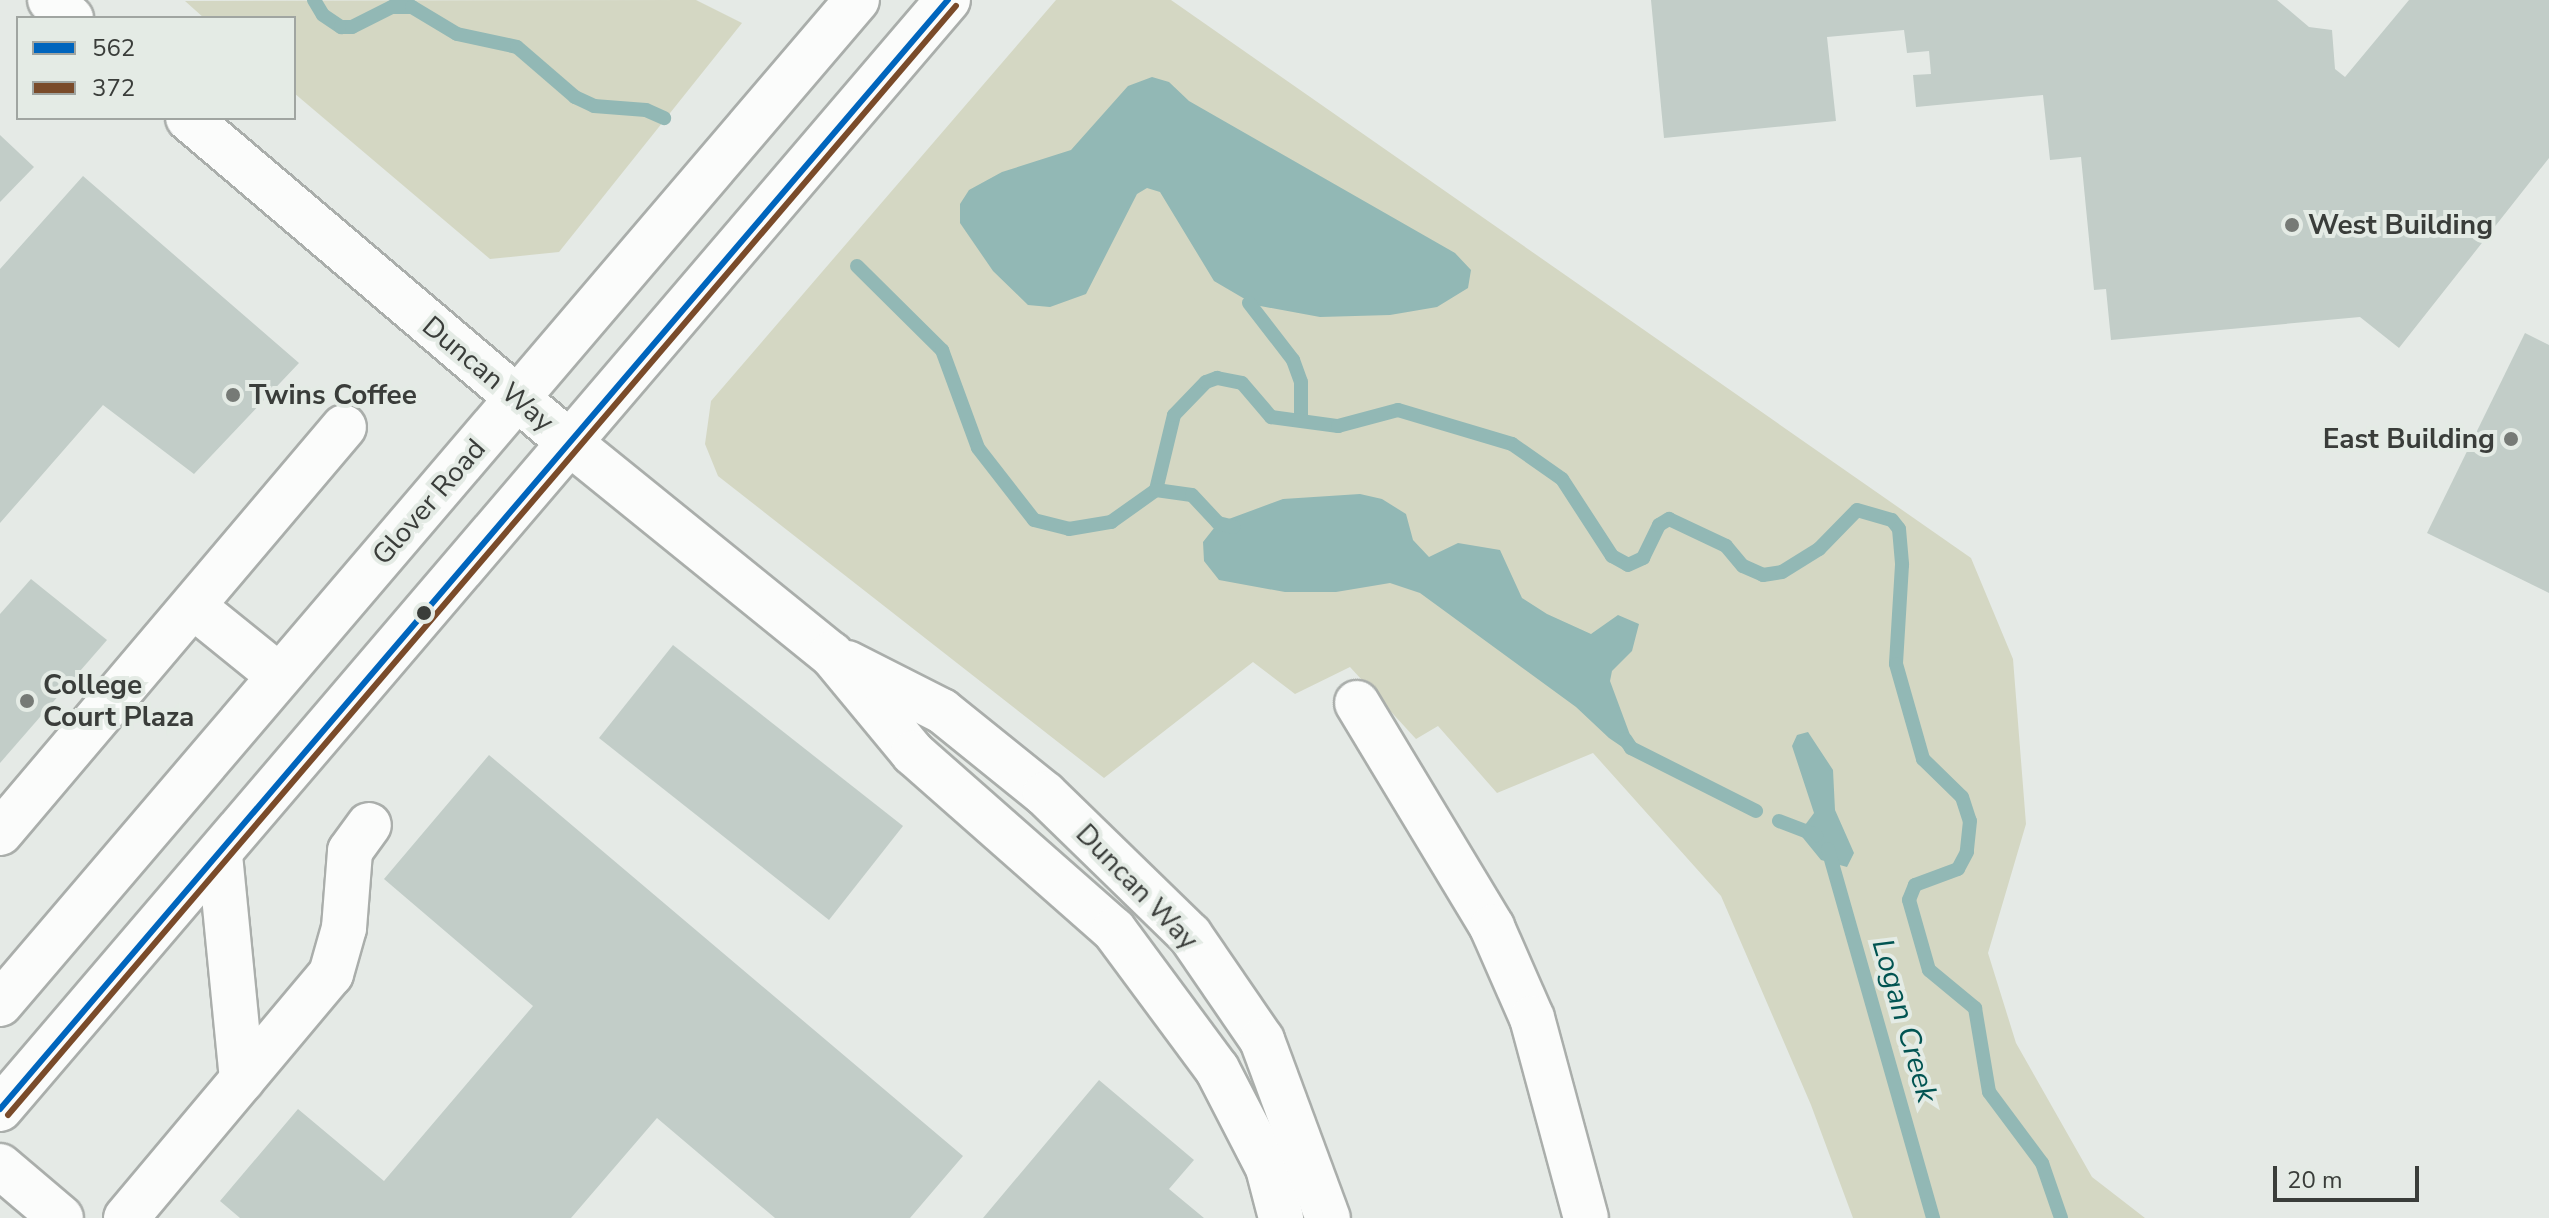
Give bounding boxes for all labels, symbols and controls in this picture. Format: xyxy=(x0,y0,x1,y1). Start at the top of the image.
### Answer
legend xyxy=(16,16,296,120)
text: 562 xyxy=(92,32,135,64)
text: 372 xyxy=(92,72,135,104)
place label: West Building xyxy=(2308,208,2493,242)
marker: West Building xyxy=(2283,216,2301,234)
street label: Duncan Way xyxy=(415,309,561,439)
place label: Twins Coffee xyxy=(249,378,417,412)
marker: Twins Coffee xyxy=(224,386,242,404)
place label: East Building xyxy=(2323,422,2495,456)
marker: East Building xyxy=(2502,430,2520,448)
street label: Glover Road xyxy=(365,432,493,572)
unlabelled marker xyxy=(416,605,432,621)
place label: College Court Plaza xyxy=(43,668,194,734)
marker: College Court Plaza xyxy=(18,692,36,710)
street label: Duncan Way xyxy=(1069,817,1205,957)
water label: Logan Creek xyxy=(1863,935,1945,1107)
scale bar xyxy=(2277,1150,2423,1200)
text: 20 m xyxy=(2287,1164,2343,1196)

